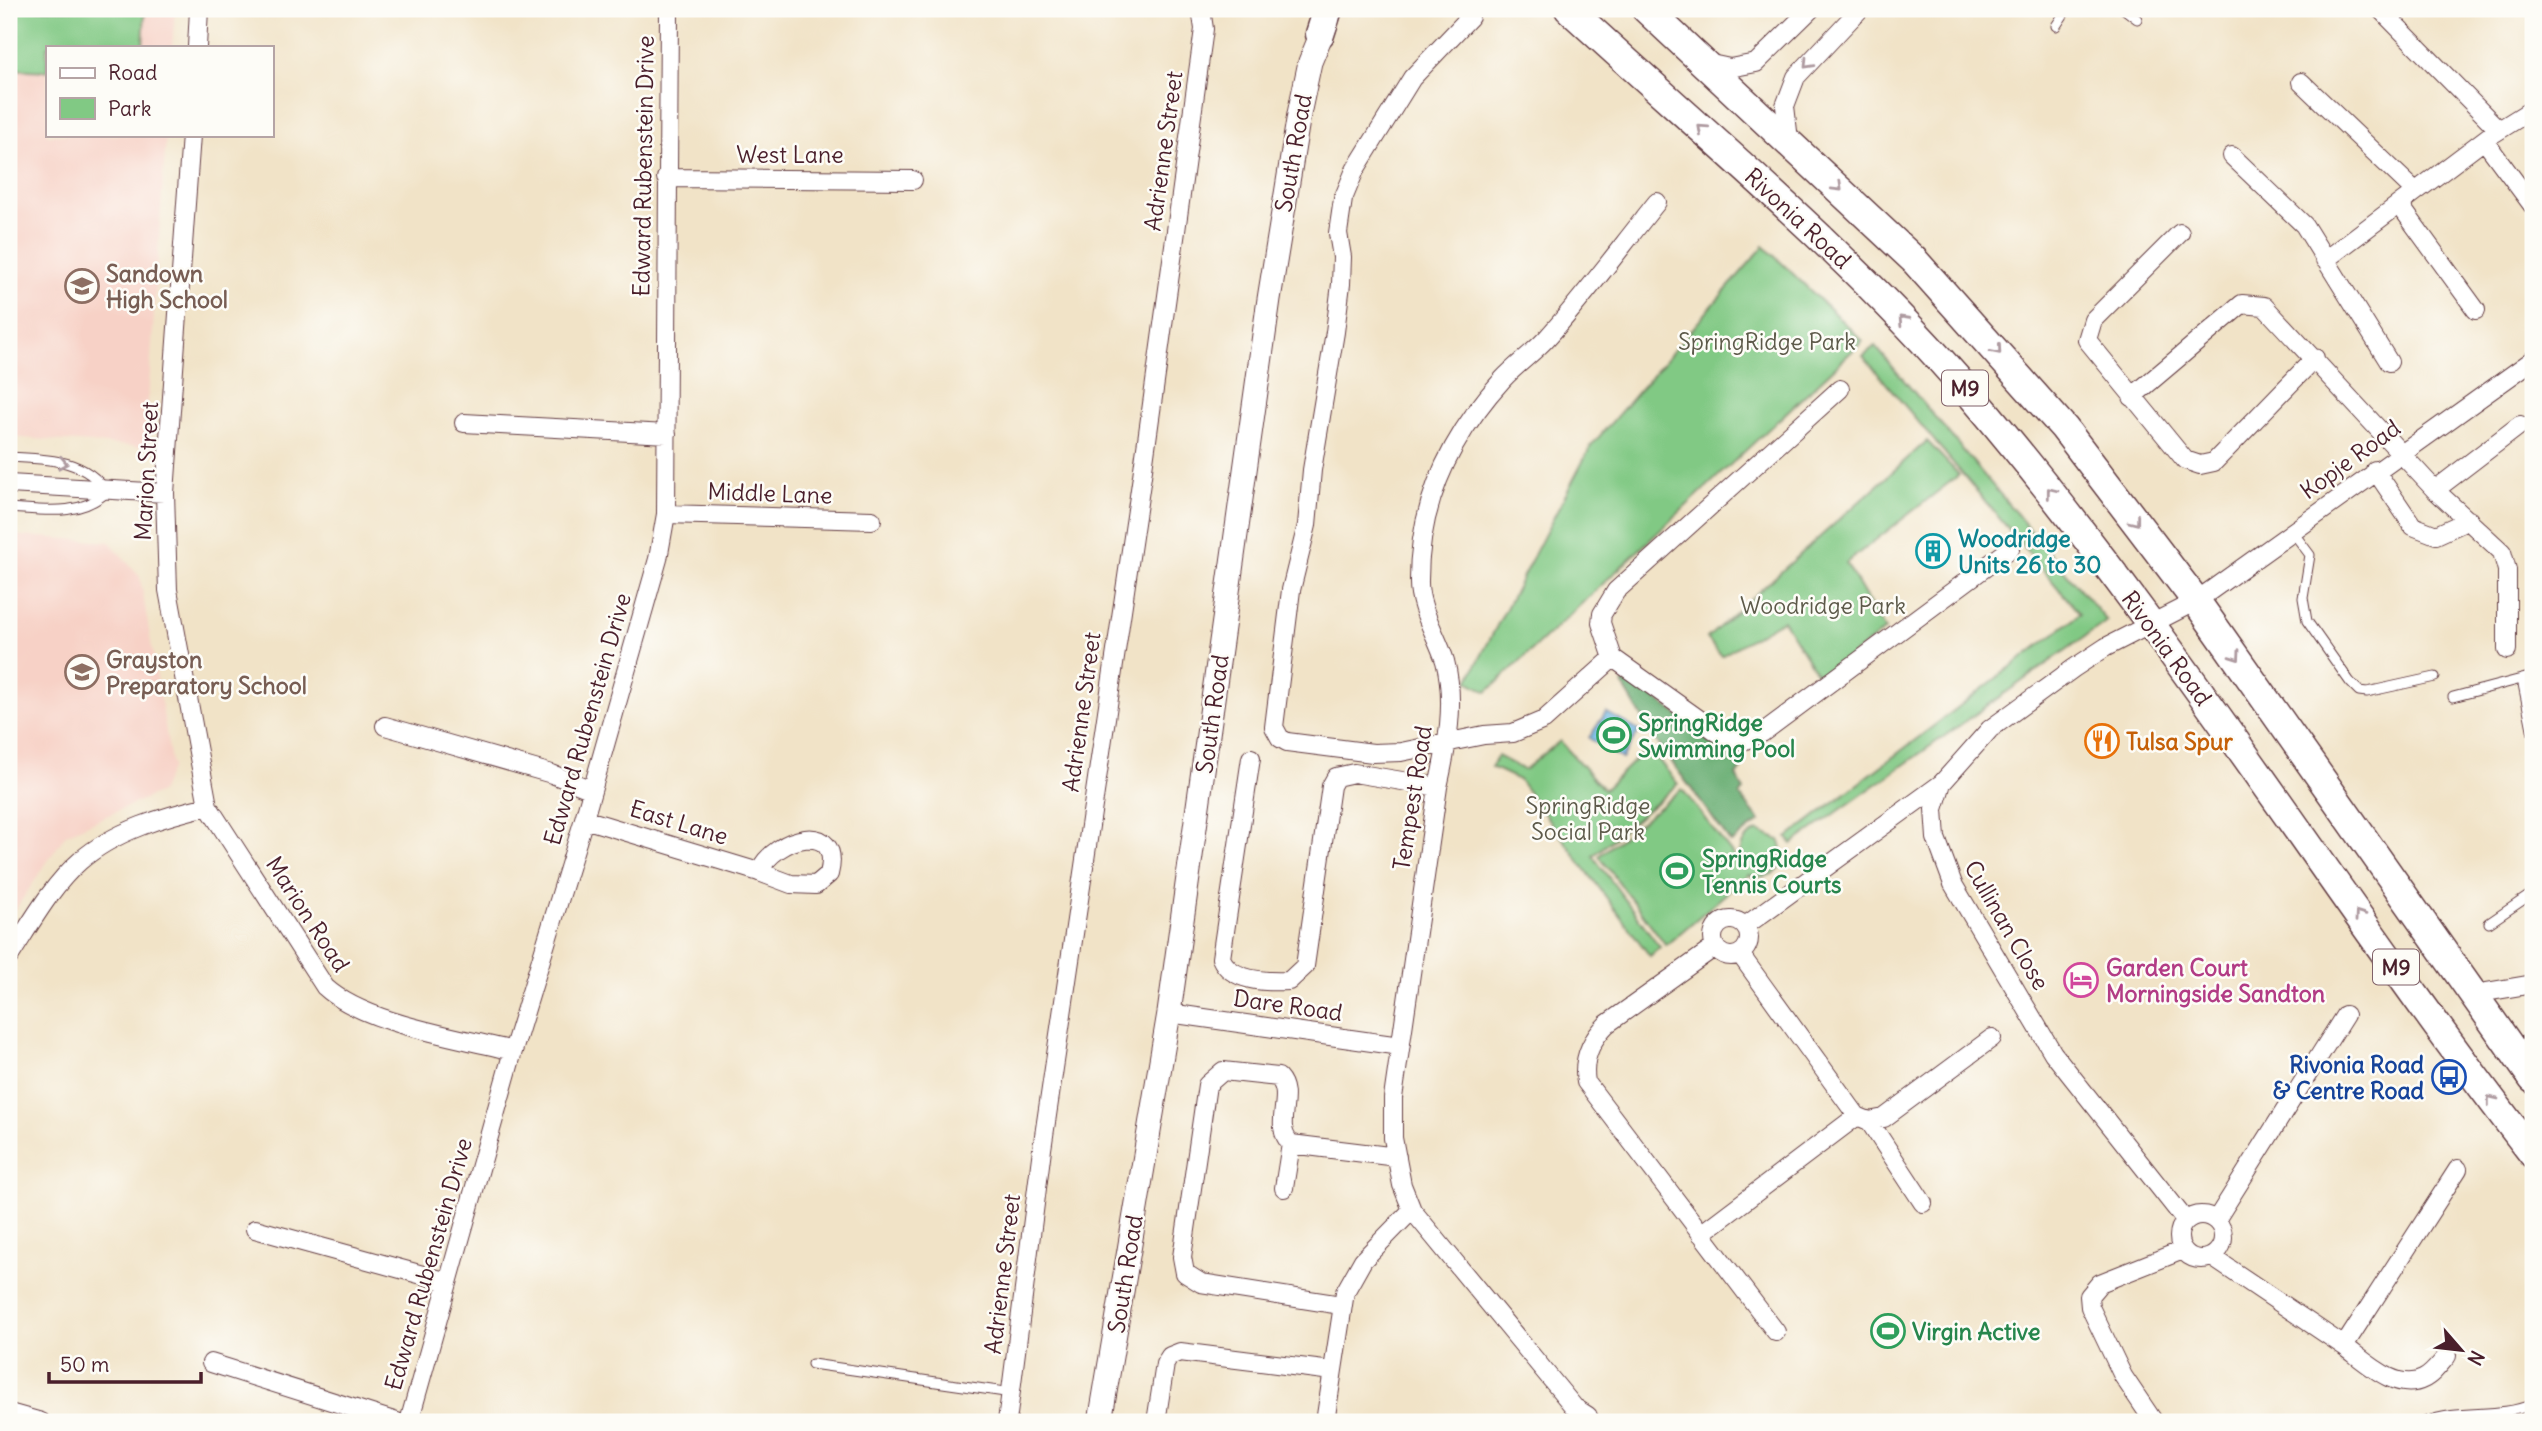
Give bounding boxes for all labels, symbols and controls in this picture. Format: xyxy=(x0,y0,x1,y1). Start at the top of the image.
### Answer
street label: Edward Rubenstein Drive xyxy=(626,35,660,297)
legend xyxy=(46,46,273,136)
one-way arrow xyxy=(1804,56,1817,69)
text: Road xyxy=(108,59,157,86)
street label: Adrienne Street xyxy=(1137,69,1189,233)
street label: South Road xyxy=(1268,92,1318,214)
text: Park xyxy=(108,95,151,122)
one-way arrow xyxy=(1697,125,1710,137)
street label: West Lane xyxy=(736,140,844,169)
street label: Rivonia Road xyxy=(1739,161,1857,275)
one-way arrow xyxy=(1830,179,1843,191)
place label: Sandown High School xyxy=(106,259,228,314)
school or university icon: Sandown High School xyxy=(63,267,101,305)
one-way arrow xyxy=(1898,315,1911,328)
park label: SpringRidge Park xyxy=(1678,327,1856,356)
one-way arrow xyxy=(1989,342,2001,355)
road number: M9 xyxy=(1942,370,1988,406)
street label: Marion Street xyxy=(128,400,164,541)
street label: Kopje Road xyxy=(2294,413,2406,505)
one-way arrow xyxy=(57,454,69,469)
street label: Middle Lane xyxy=(707,476,833,510)
one-way arrow xyxy=(2047,488,2060,500)
one-way arrow xyxy=(2127,513,2140,526)
place label: Woodridge Units 26 to 30 xyxy=(1958,524,2101,579)
building icon: Woodridge Units 26 to 30 xyxy=(1914,532,1952,570)
street label: Rivonia Road xyxy=(2116,585,2218,711)
street label: Edward Rubenstein Drive xyxy=(537,590,637,848)
park label: Woodridge Park xyxy=(1740,591,1906,620)
street label: Adrienne Street xyxy=(1055,630,1107,794)
place label: Grayston Preparatory School xyxy=(106,645,307,700)
one-way arrow xyxy=(2228,648,2240,661)
school or university icon: Grayston Preparatory School xyxy=(63,653,101,691)
street label: South Road xyxy=(1189,653,1235,775)
place label: SpringRidge Swimming Pool xyxy=(1638,708,1795,763)
sports icon: SpringRidge Swimming Pool xyxy=(1595,716,1633,754)
restaurant icon: Tulsa Spur xyxy=(2083,722,2121,760)
street label: Tempest Road xyxy=(1386,724,1438,872)
place label: Tulsa Spur xyxy=(2126,727,2233,756)
park label: SpringRidge Social Park xyxy=(1526,791,1650,846)
street label: East Lane xyxy=(626,793,732,851)
place label: SpringRidge Tennis Courts xyxy=(1702,844,1841,899)
street label: Marion Road xyxy=(260,851,356,977)
sports icon: SpringRidge Tennis Courts xyxy=(1658,852,1696,890)
street label: Cullinan Close xyxy=(1958,855,2056,995)
one-way arrow xyxy=(2355,910,2367,923)
road number: M9 xyxy=(2373,950,2419,984)
place label: Garden Court Morningside Sandton xyxy=(2106,953,2325,1008)
hotel icon: Garden Court Morningside Sandton xyxy=(2062,961,2100,999)
street label: Dare Road xyxy=(1232,983,1344,1027)
place label: Rivonia Road & Centre Road xyxy=(2273,1050,2424,1105)
bus stop icon: Rivonia Road & Centre Road xyxy=(2430,1058,2468,1096)
one-way arrow xyxy=(2487,1096,2500,1108)
street label: Edward Rubenstein Drive xyxy=(378,1135,478,1393)
street label: Adrienne Street xyxy=(978,1192,1026,1356)
street label: South Road xyxy=(1101,1213,1149,1335)
sports icon: Virgin Active xyxy=(1869,1312,1907,1350)
north arrow xyxy=(2426,1316,2496,1386)
place label: Virgin Active xyxy=(1912,1317,2040,1346)
scale bar xyxy=(49,1340,201,1384)
text: N xyxy=(2462,1347,2490,1369)
text: 50 m xyxy=(60,1351,109,1378)

